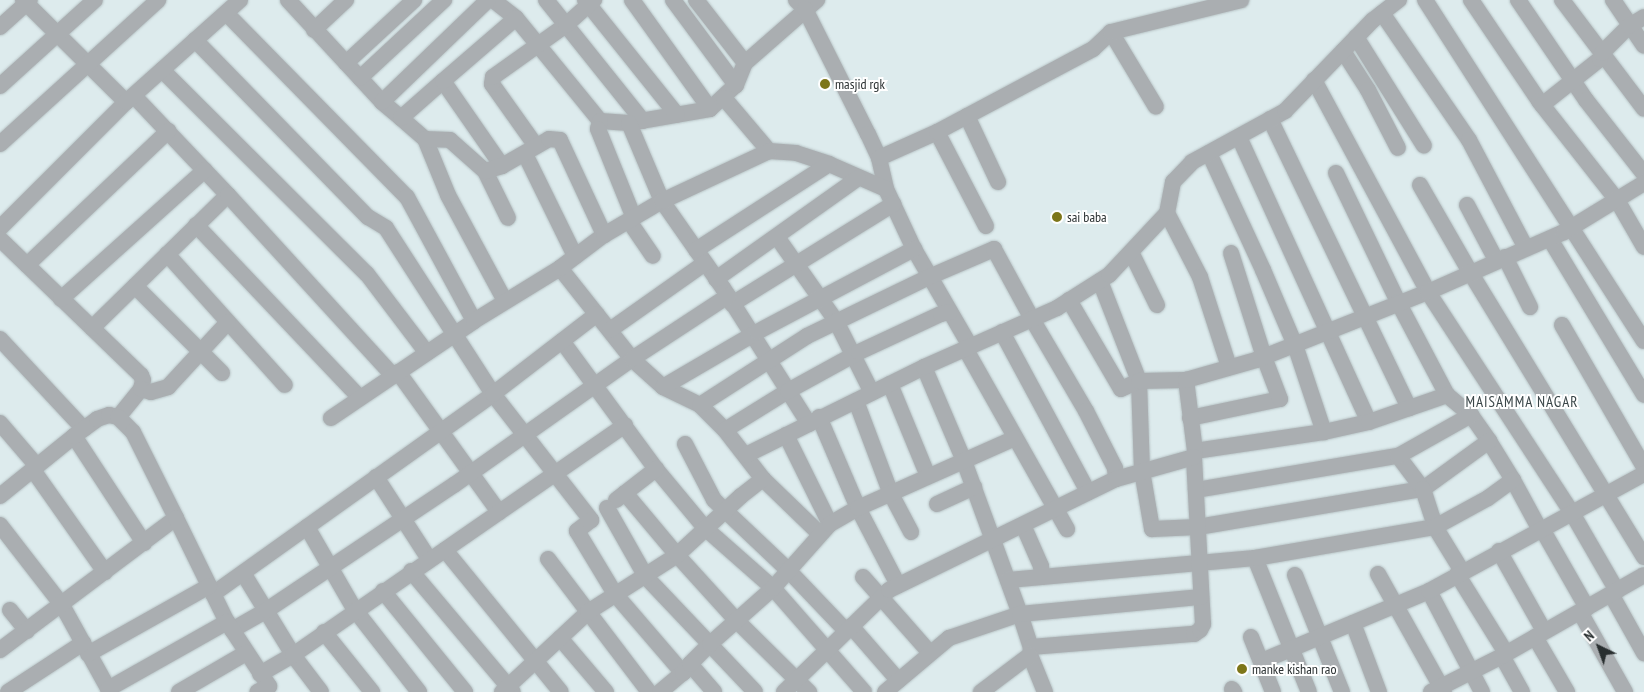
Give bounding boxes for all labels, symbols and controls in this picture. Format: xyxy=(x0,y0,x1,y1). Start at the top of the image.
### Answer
place label: masjid rgk xyxy=(835,76,885,92)
marker: masjid rgk xyxy=(819,78,831,90)
place label: sai baba xyxy=(1067,209,1107,225)
marker: sai baba xyxy=(1051,211,1063,223)
district label: MAISAMMA NAGAR xyxy=(1463,393,1581,411)
north arrow xyxy=(1574,622,1624,672)
text: N xyxy=(1580,627,1598,645)
place label: manke kishan rao xyxy=(1252,661,1336,677)
marker: manke kishan rao xyxy=(1236,663,1248,675)

